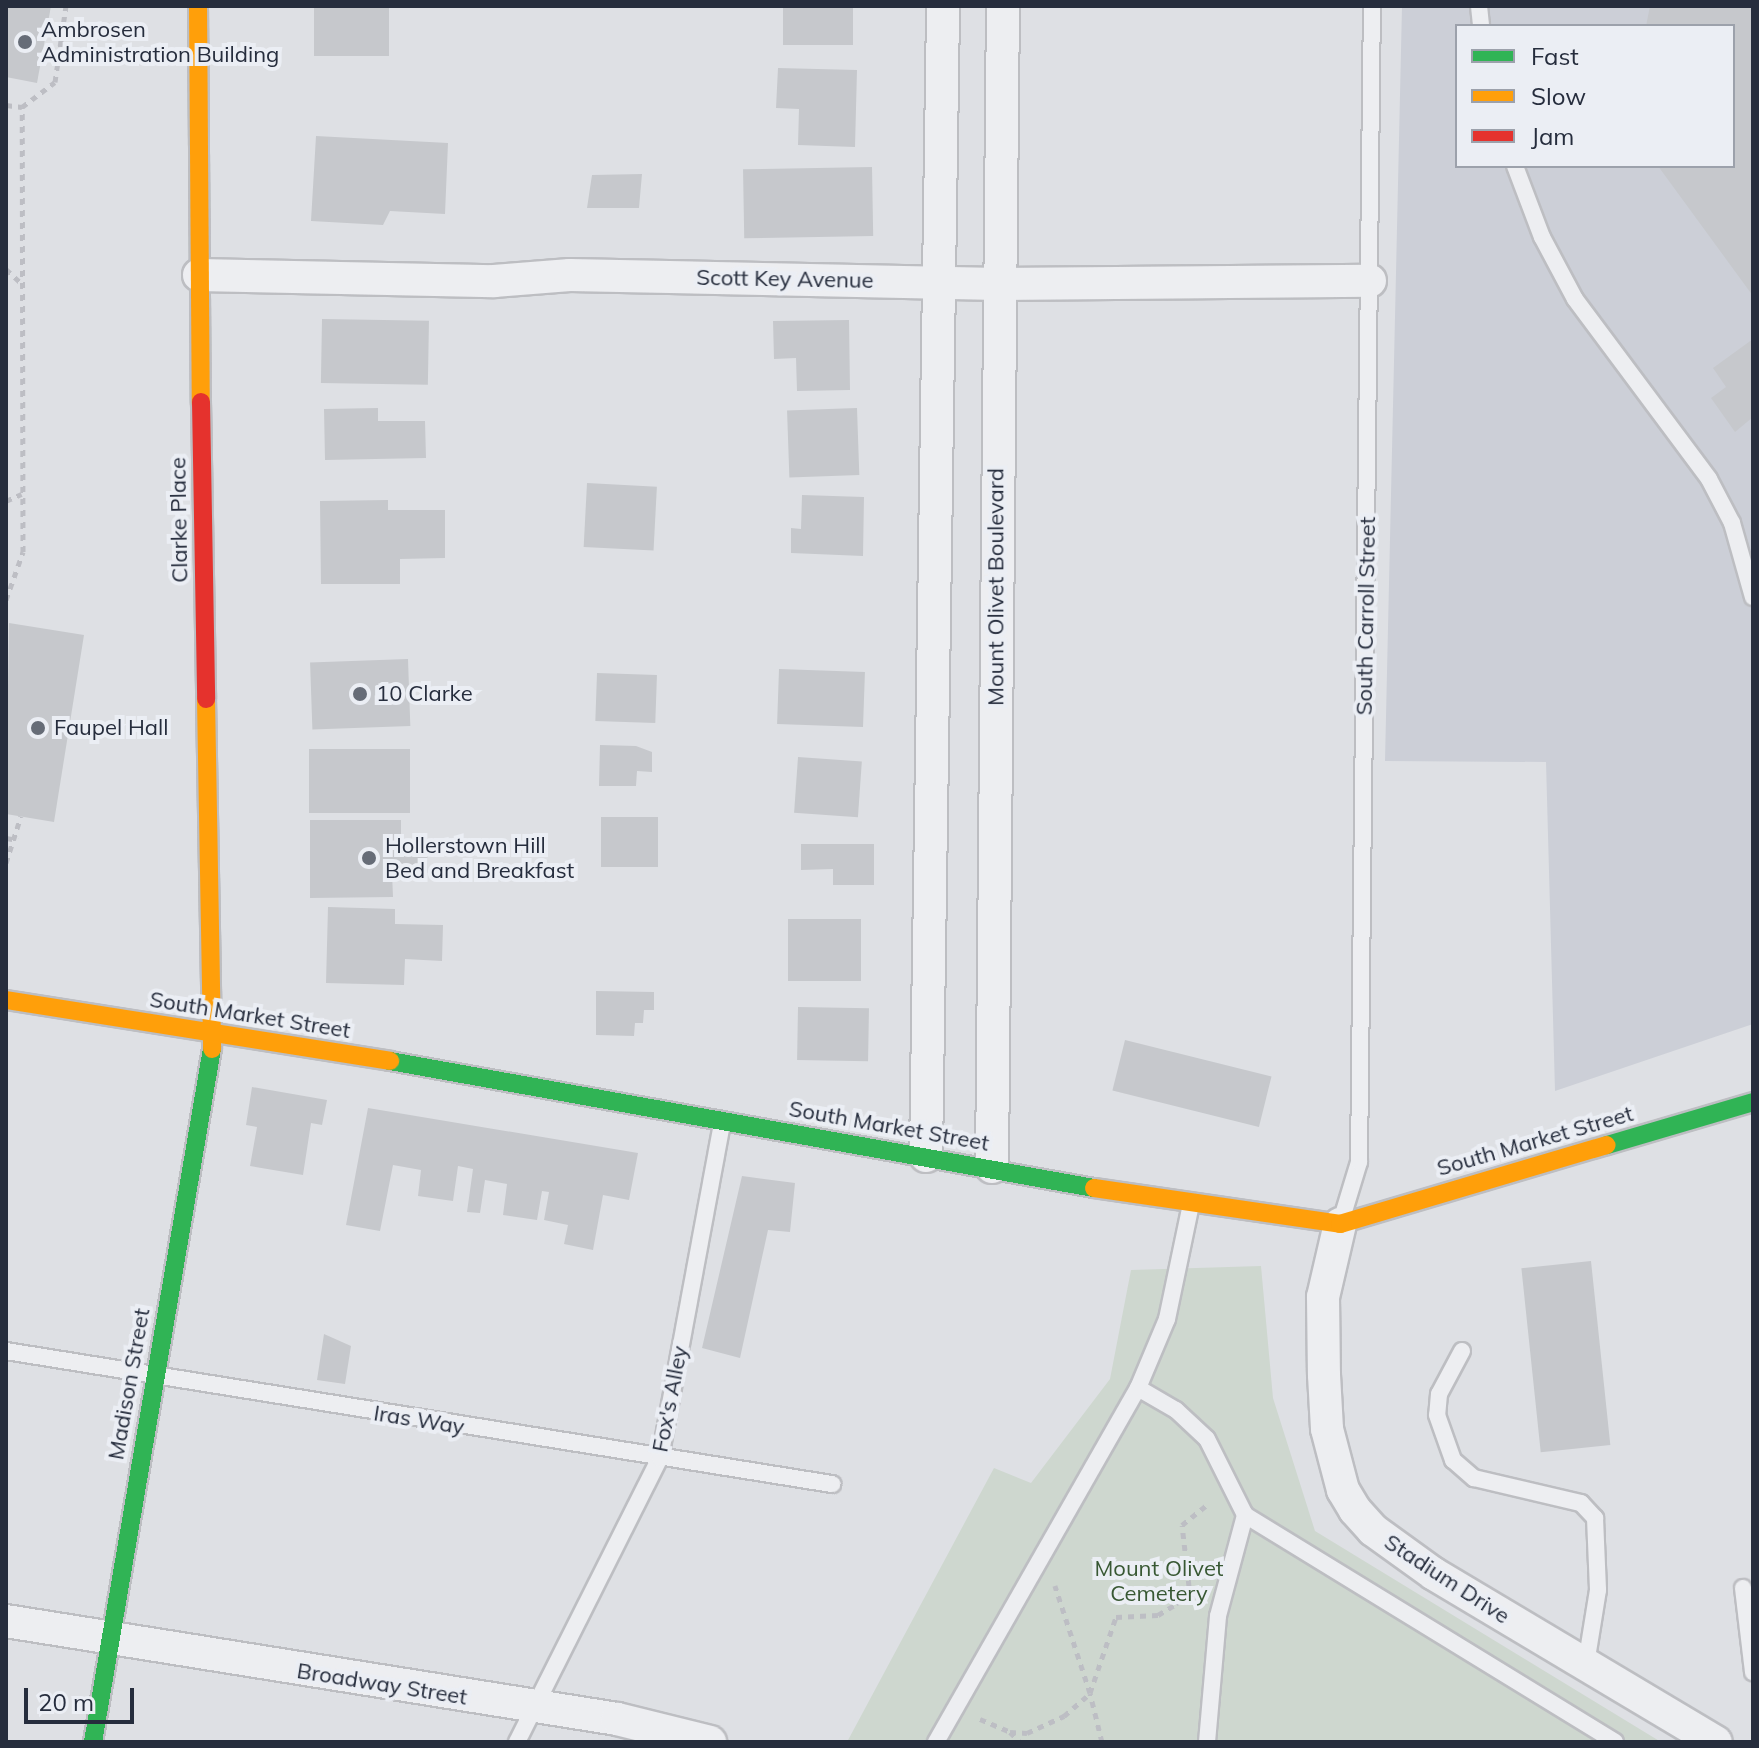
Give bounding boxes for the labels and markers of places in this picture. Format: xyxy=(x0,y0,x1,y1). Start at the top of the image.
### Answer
place label: Ambrosen Administration Building xyxy=(41,16,279,68)
marker: Ambrosen Administration Building xyxy=(16,33,34,51)
place label: 10 Clarke xyxy=(376,681,473,707)
marker: 10 Clarke xyxy=(351,685,369,703)
place label: Faupel Hall xyxy=(54,715,168,741)
marker: Faupel Hall xyxy=(29,719,47,737)
place label: Hollerstown Hill Bed and Breakfast xyxy=(385,832,574,884)
marker: Hollerstown Hill Bed and Breakfast xyxy=(360,849,378,867)

